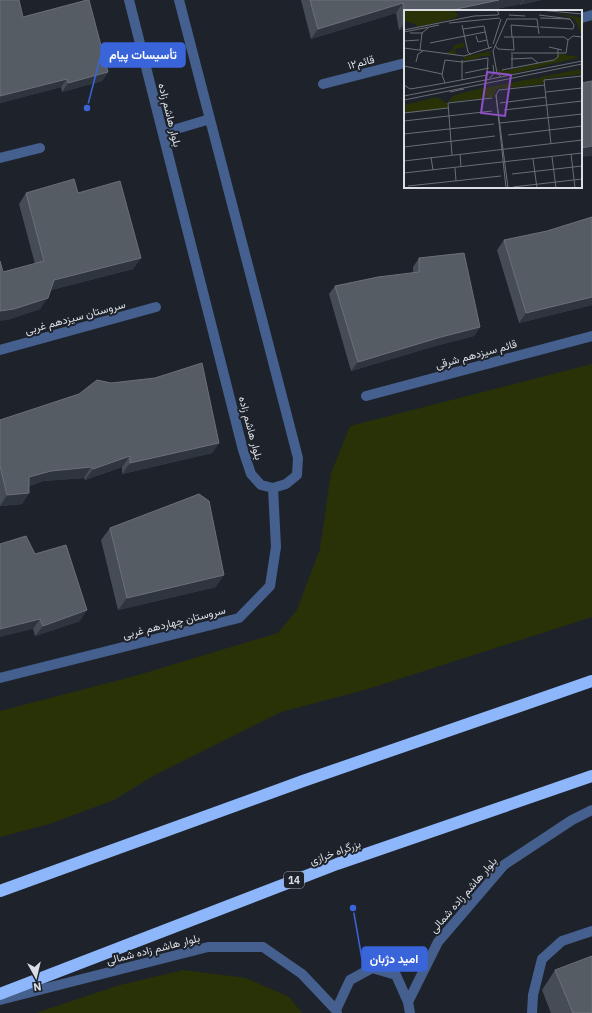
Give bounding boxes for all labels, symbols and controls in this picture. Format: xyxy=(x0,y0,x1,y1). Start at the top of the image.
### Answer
inset map xyxy=(404,10,582,188)
callout: تأسیسات پیام xyxy=(101,43,185,67)
text: تأسیسات پیام xyxy=(109,47,177,63)
street label: قائم۱۲ xyxy=(346,52,376,73)
street label: بلوار هاشم زاده xyxy=(154,82,185,149)
street label: سروستان سیزدهم غربی xyxy=(23,297,127,338)
street label: قائم سیزدهم شرقی xyxy=(434,336,519,373)
street label: بلوار هاشم زاده xyxy=(235,395,266,462)
street label: سروستان چهاردهم غربی xyxy=(121,602,228,643)
street label: بزرگراه خرازی xyxy=(307,836,363,868)
street label: بلوار هاشم زاده شمالی xyxy=(426,854,501,936)
road number: 14 xyxy=(284,872,304,888)
street label: بلوار هاشم زاده شمالی xyxy=(105,931,202,968)
callout: امید دژبان xyxy=(362,947,427,971)
text: امید دژبان xyxy=(370,951,418,967)
north arrow xyxy=(16,957,56,997)
text: N xyxy=(32,979,42,994)

